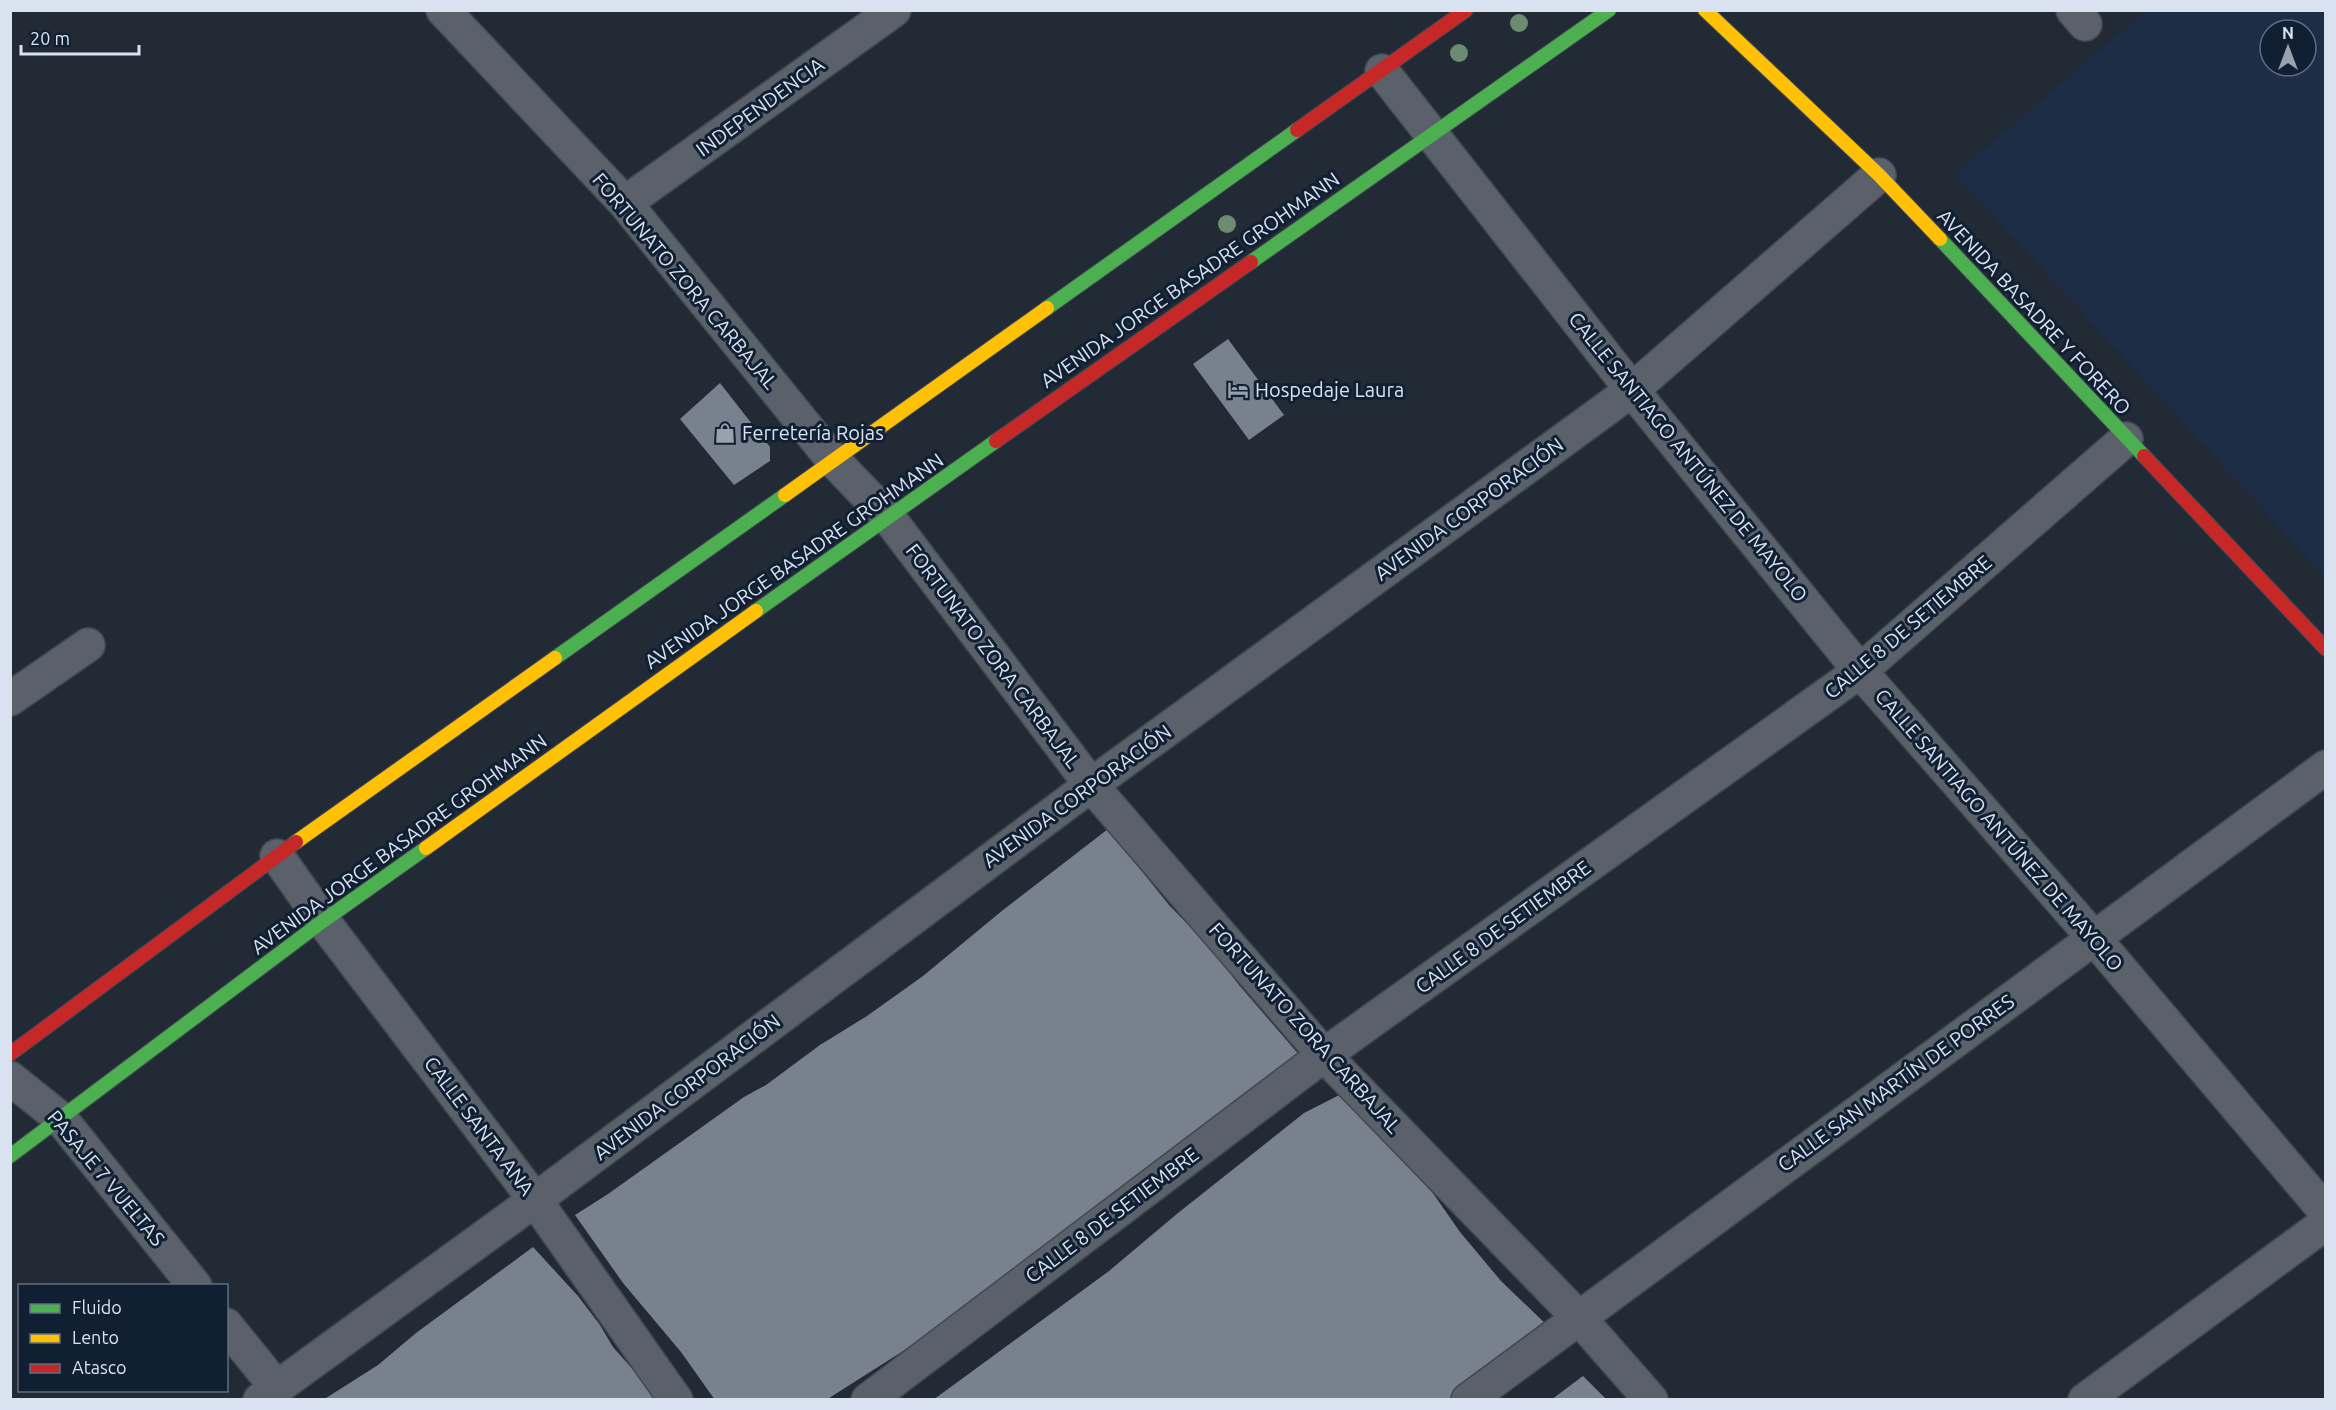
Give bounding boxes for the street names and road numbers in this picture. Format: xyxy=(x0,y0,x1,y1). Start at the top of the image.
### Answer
street label: INDEPENDENCIA xyxy=(691,53,828,161)
street label: AVENIDA JORGE BASADRE GROHMANN xyxy=(1036,167,1344,392)
street label: FORTUNATO ZORA CARBAJAL xyxy=(588,168,783,393)
street label: AVENIDA BASADRE Y FORERO xyxy=(1933,204,2136,419)
street label: CALLE SANTIAGO ANTÚNEZ DE MAYOLO xyxy=(1564,307,1812,606)
street label: AVENIDA CORPORACIÓN xyxy=(1370,432,1567,585)
street label: AVENIDA JORGE BASADRE GROHMANN xyxy=(640,448,948,673)
street label: FORTUNATO ZORA CARBAJAL xyxy=(901,539,1085,772)
street label: CALLE 8 DE SETIEMBRE xyxy=(1820,550,1996,703)
street label: CALLE SANTIAGO ANTÚNEZ DE MAYOLO xyxy=(1871,684,2128,975)
street label: AVENIDA CORPORACIÓN xyxy=(978,719,1175,872)
street label: AVENIDA JORGE BASADRE GROHMANN xyxy=(247,729,551,959)
street label: CALLE 8 DE SETIEMBRE xyxy=(1411,855,1595,998)
street label: FORTUNATO ZORA CARBAJAL xyxy=(1205,918,1406,1138)
street label: CALLE SAN MARTÍN DE PORRES xyxy=(1773,989,2018,1176)
street label: AVENIDA CORPORACIÓN xyxy=(589,1009,784,1164)
street label: CALLE SANTA ANA xyxy=(420,1052,539,1200)
street label: PASAJE 7 VUELTAS xyxy=(43,1105,170,1250)
street label: CALLE 8 DE SETIEMBRE xyxy=(1021,1142,1203,1287)

